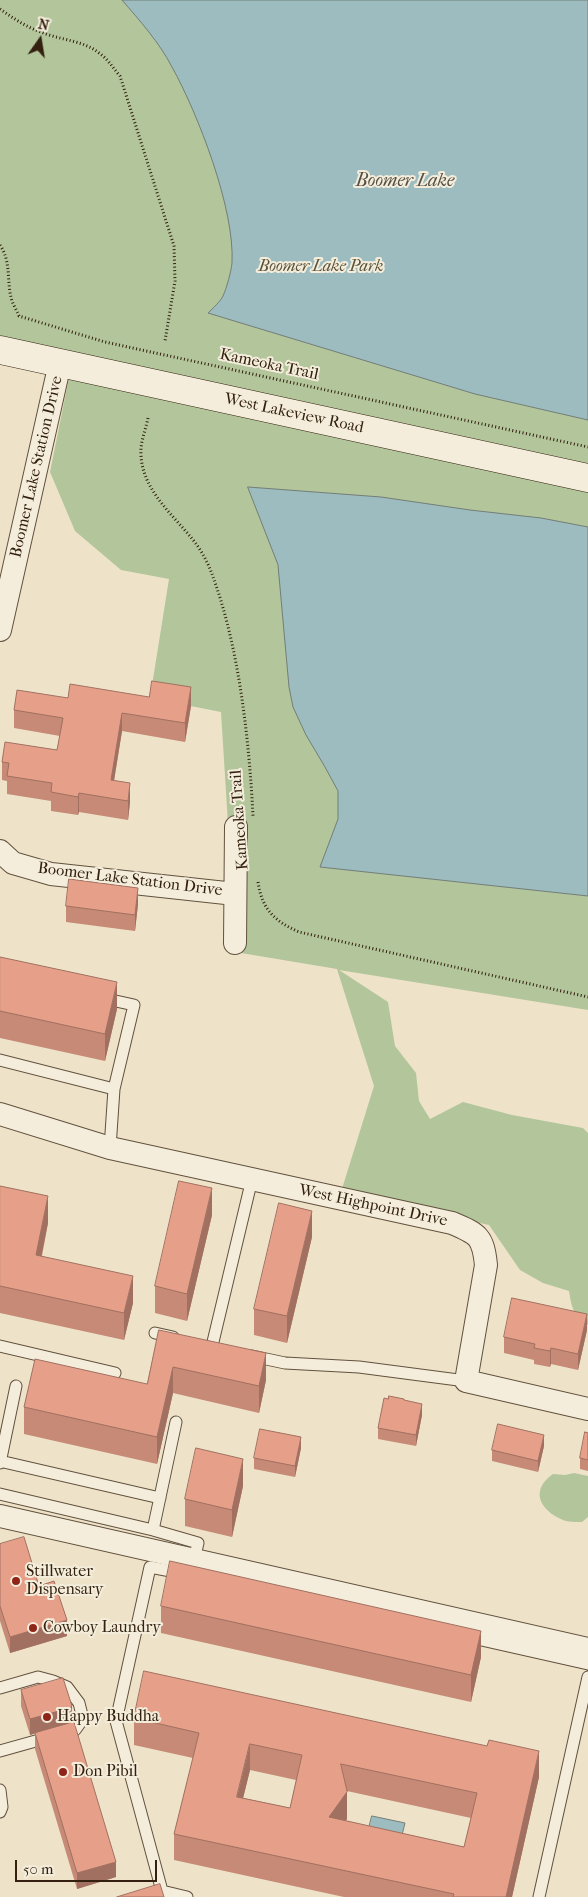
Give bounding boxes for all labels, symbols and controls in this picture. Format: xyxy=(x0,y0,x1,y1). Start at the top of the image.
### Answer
north arrow xyxy=(15,15,65,65)
text: N xyxy=(36,15,51,34)
water label: Boomer Lake xyxy=(356,171,454,193)
park label: Boomer Lake Park xyxy=(259,257,383,277)
street label: Kameoka Trail xyxy=(218,345,320,385)
street label: Boomer Lake Station Drive xyxy=(7,374,67,560)
street label: West Lakeview Road xyxy=(223,390,365,438)
street label: Kameoka Trail xyxy=(227,769,253,871)
street label: Boomer Lake Station Drive xyxy=(37,859,223,901)
street label: West Highpoint Drive xyxy=(297,1181,449,1231)
place label: Stillwater Dispensary xyxy=(26,1562,103,1600)
marker: Stillwater Dispensary xyxy=(10,1575,22,1587)
place label: Cowboy Laundry xyxy=(43,1618,161,1638)
marker: Cowboy Laundry xyxy=(27,1622,39,1634)
place label: Happy Buddha xyxy=(57,1707,159,1727)
marker: Happy Buddha xyxy=(41,1711,53,1723)
place label: Don Pibil xyxy=(73,1762,138,1782)
marker: Don Pibil xyxy=(57,1766,69,1778)
scale bar xyxy=(18,1850,160,1882)
text: 50 m xyxy=(23,1860,53,1878)

